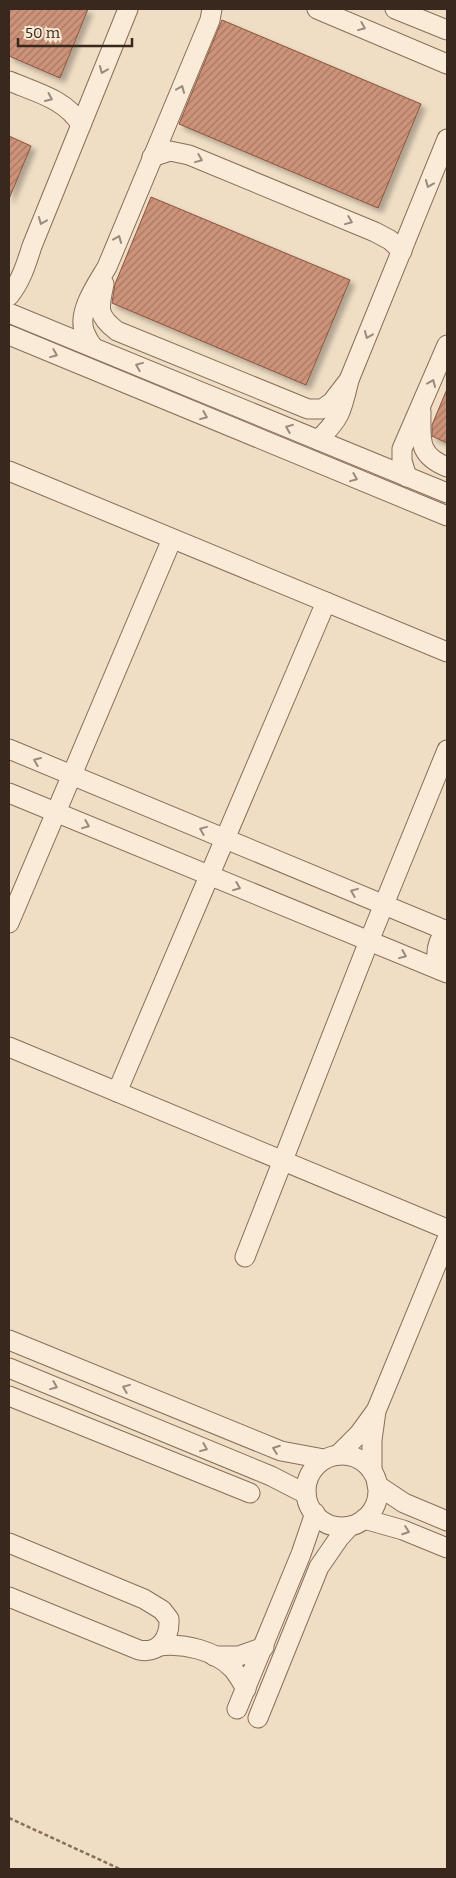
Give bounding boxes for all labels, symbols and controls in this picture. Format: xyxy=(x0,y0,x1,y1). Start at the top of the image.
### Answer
scale bar xyxy=(18,15,131,47)
one-way arrow xyxy=(357,21,366,32)
text: 50 m xyxy=(25,24,61,42)
one-way arrow xyxy=(99,65,109,74)
one-way arrow xyxy=(174,85,185,94)
one-way arrow xyxy=(44,91,53,102)
one-way arrow xyxy=(194,153,203,163)
one-way arrow xyxy=(425,179,435,188)
one-way arrow xyxy=(344,215,353,225)
one-way arrow xyxy=(38,216,48,225)
one-way arrow xyxy=(112,235,123,244)
one-way arrow xyxy=(363,330,374,339)
one-way arrow xyxy=(49,347,58,358)
one-way arrow xyxy=(135,362,144,372)
one-way arrow xyxy=(425,379,436,388)
one-way arrow xyxy=(199,409,208,420)
one-way arrow xyxy=(285,424,294,434)
one-way arrow xyxy=(349,471,358,482)
one-way arrow xyxy=(33,757,42,767)
one-way arrow xyxy=(81,819,90,829)
one-way arrow xyxy=(200,826,208,836)
one-way arrow xyxy=(232,881,240,891)
one-way arrow xyxy=(350,888,359,898)
one-way arrow xyxy=(398,949,407,959)
one-way arrow xyxy=(49,1380,58,1391)
one-way arrow xyxy=(122,1383,131,1394)
one-way arrow xyxy=(199,1442,208,1453)
one-way arrow xyxy=(272,1445,281,1455)
one-way arrow xyxy=(402,1525,410,1535)

